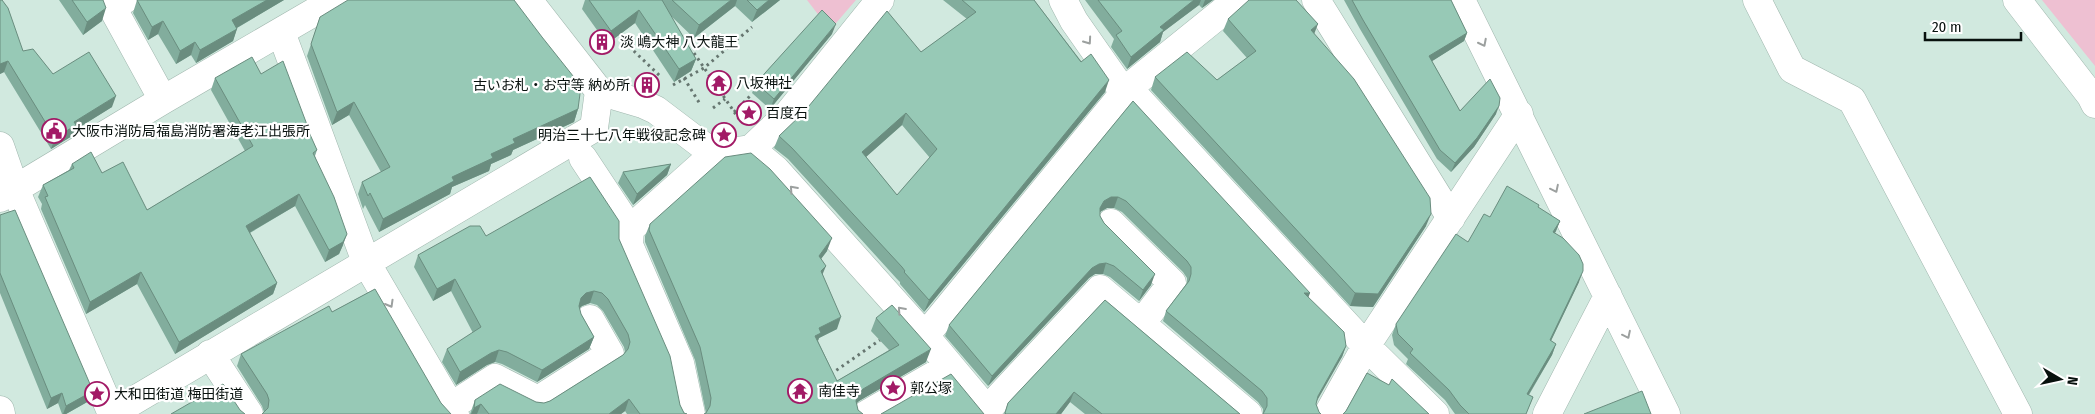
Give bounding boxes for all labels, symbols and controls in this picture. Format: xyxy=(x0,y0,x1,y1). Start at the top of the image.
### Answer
scale bar xyxy=(1925,10,2021,42)
text: 20 m xyxy=(1932,18,1962,36)
building icon: 淡 嶋大神 八大龍王 xyxy=(589,29,615,55)
place label: 淡 嶋大神 八大龍王 xyxy=(620,34,739,51)
one-way arrow xyxy=(1082,36,1091,45)
one-way arrow xyxy=(1477,38,1487,47)
temple icon: 八坂神社 xyxy=(706,70,732,96)
building icon: 古いお札・お守等 納め所 xyxy=(634,72,660,98)
place label: 八坂神社 xyxy=(736,75,792,92)
place label: 古いお札・お守等 納め所 xyxy=(473,77,630,94)
place icon: 百度石 xyxy=(736,100,762,126)
place label: 百度石 xyxy=(766,105,808,122)
public building icon: 大阪市消防局福島消防署海老江出張所 xyxy=(41,118,67,144)
place icon: 明治三十七八年戦役記念碑 xyxy=(711,122,737,148)
place label: 大阪市消防局福島消防署海老江出張所 xyxy=(72,123,310,140)
place label: 明治三十七八年戦役記念碑 xyxy=(538,127,706,144)
one-way arrow xyxy=(1549,184,1559,193)
one-way arrow xyxy=(790,185,799,194)
one-way arrow xyxy=(384,299,394,308)
one-way arrow xyxy=(898,307,907,316)
one-way arrow xyxy=(1621,330,1631,339)
north arrow xyxy=(2035,354,2085,404)
place icon: 郭公塚 xyxy=(880,375,906,401)
text: N xyxy=(2063,375,2081,386)
temple icon: 南佳寺 xyxy=(787,378,813,404)
place label: 郭公塚 xyxy=(910,380,952,397)
place icon: 大和田街道 梅田街道 xyxy=(84,381,110,407)
place label: 南佳寺 xyxy=(818,383,860,400)
place label: 大和田街道 梅田街道 xyxy=(114,386,243,403)

